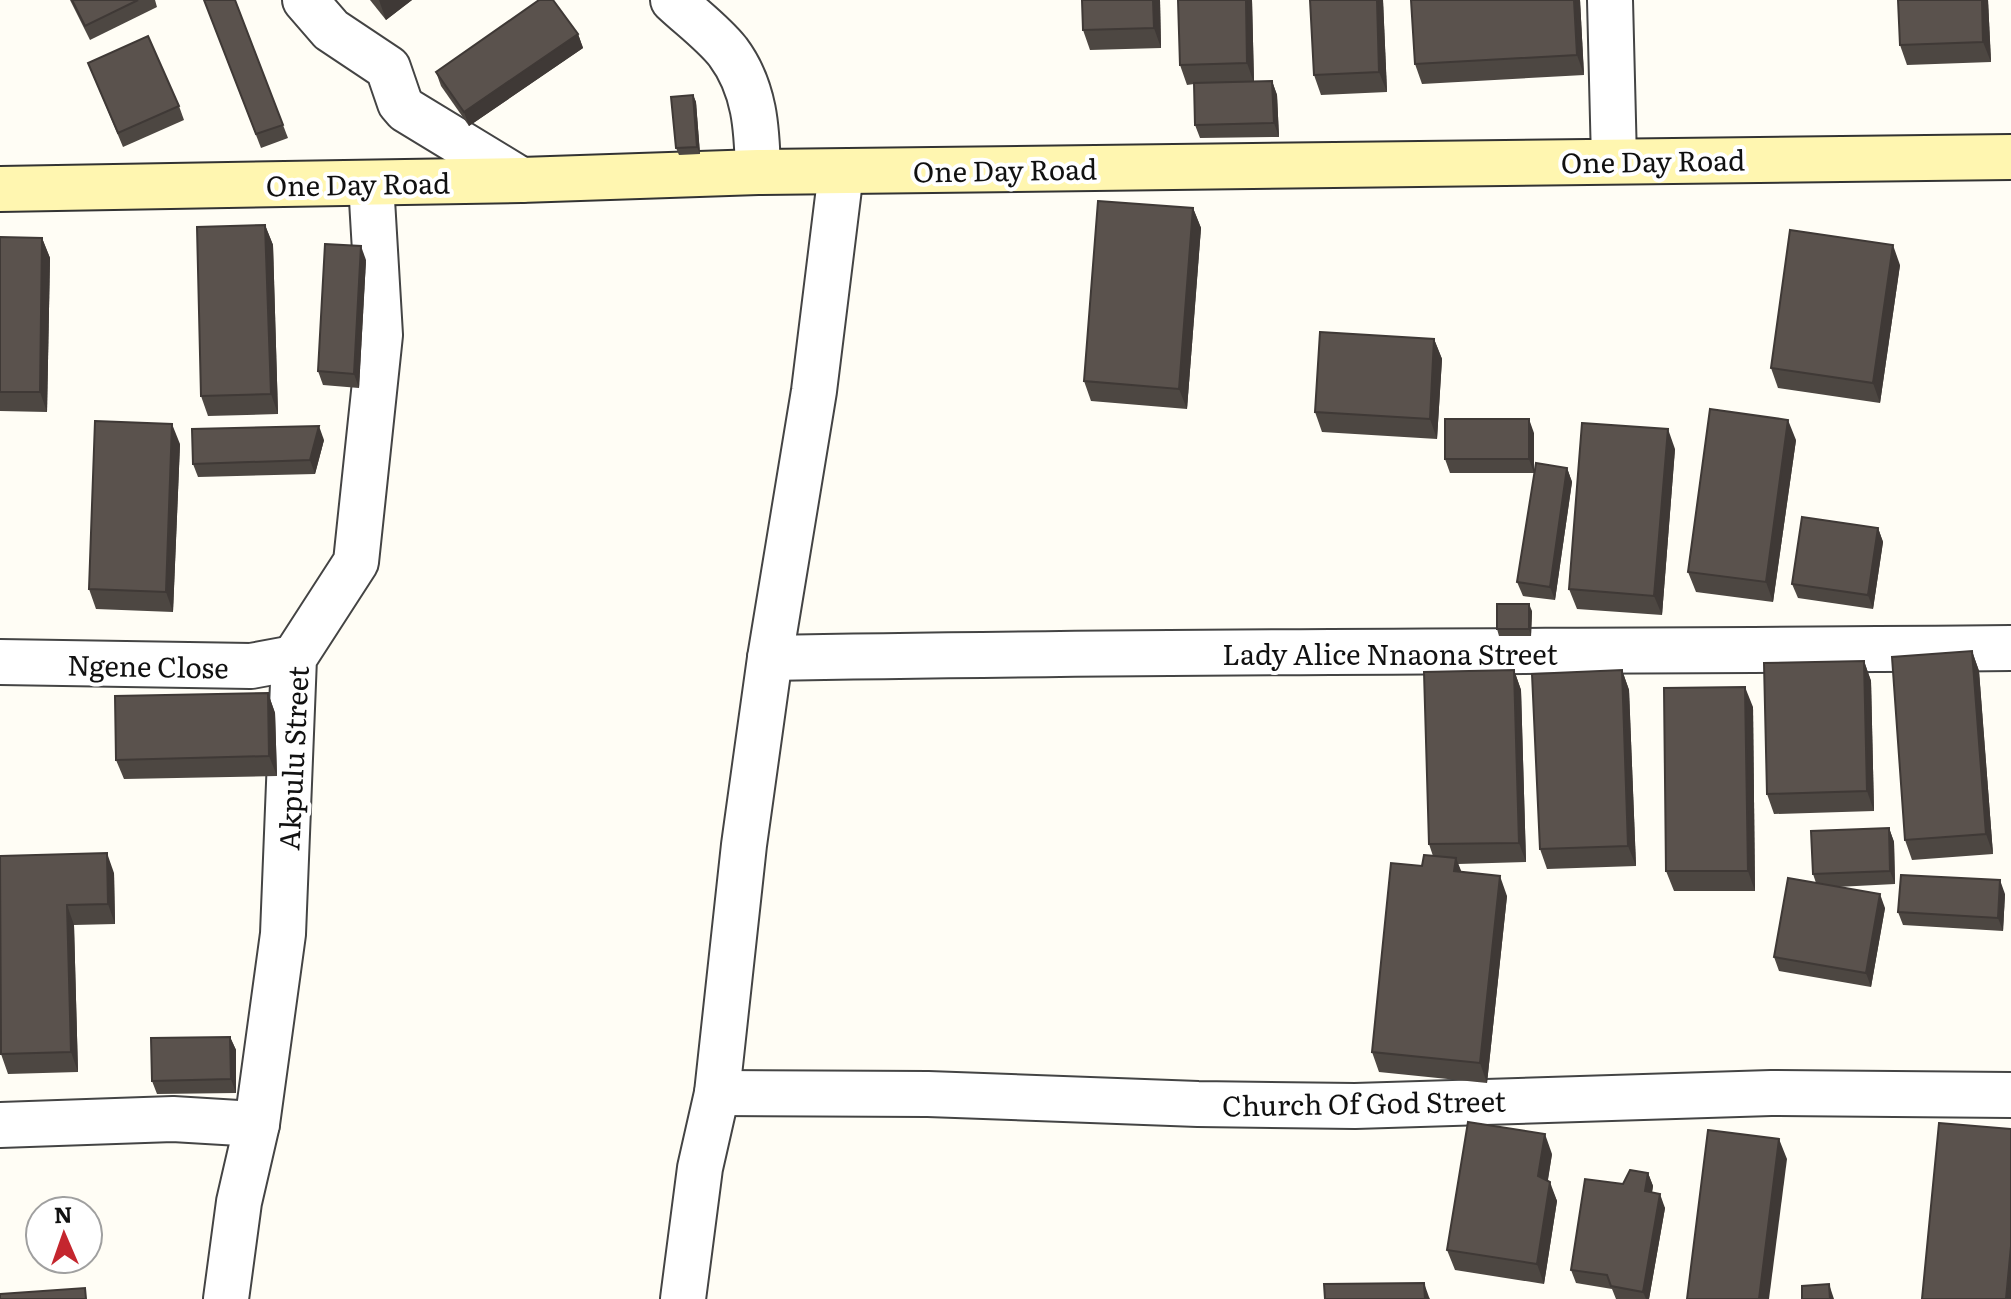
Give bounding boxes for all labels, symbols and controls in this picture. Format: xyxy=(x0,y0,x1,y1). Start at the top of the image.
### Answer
street label: One Day Road xyxy=(1560,137,1746,183)
street label: One Day Road xyxy=(912,146,1098,192)
street label: One Day Road xyxy=(265,160,451,206)
street label: Lady Alice Nnaona Street xyxy=(1222,632,1558,674)
street label: Ngene Close xyxy=(67,643,229,687)
street label: Akpulu Street xyxy=(266,664,318,851)
street label: Church Of God Street xyxy=(1222,1079,1507,1125)
north arrow xyxy=(24,1195,104,1275)
text: N xyxy=(53,1197,73,1230)

